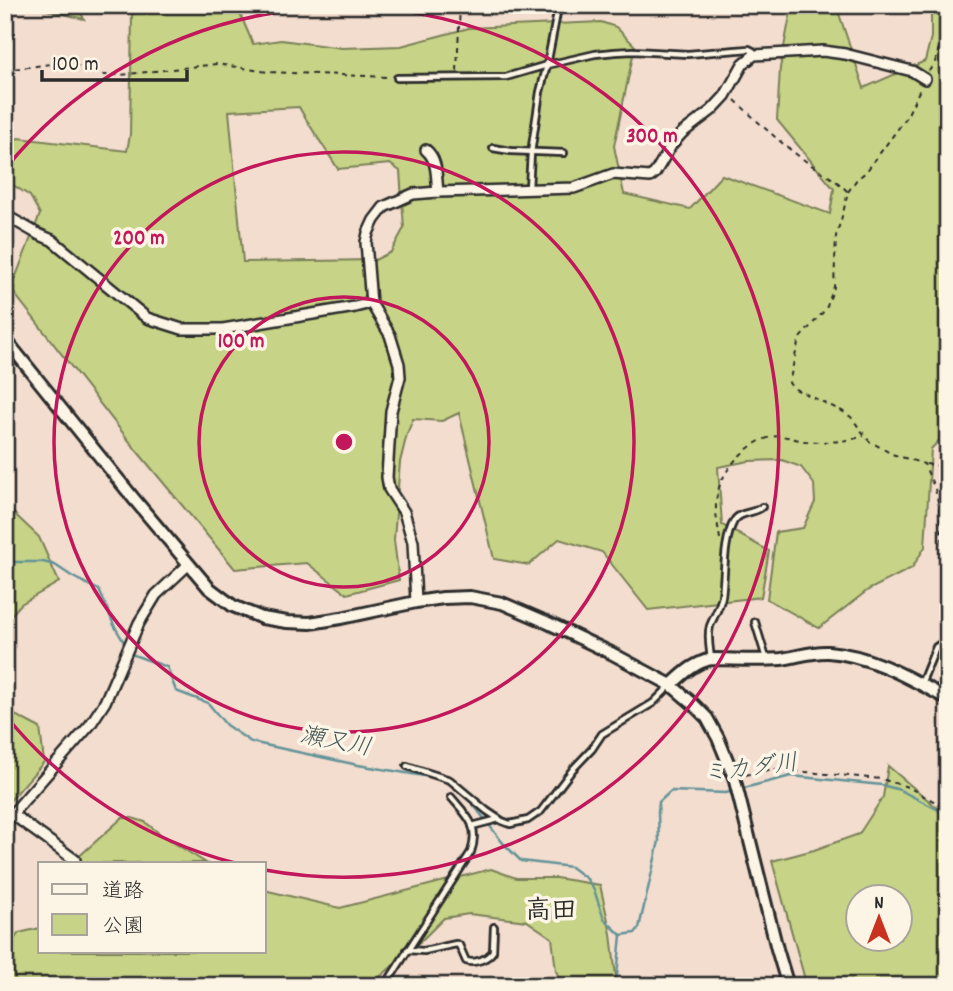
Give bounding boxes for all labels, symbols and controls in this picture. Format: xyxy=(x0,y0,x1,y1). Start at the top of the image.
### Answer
scale bar xyxy=(42,38,187,82)
text: 100 m xyxy=(52,51,99,81)
text: 300 m xyxy=(626,123,678,153)
text: 200 m xyxy=(113,225,165,255)
text: 100 m xyxy=(218,328,264,358)
centre of rings xyxy=(332,430,356,454)
water label: 瀬又川 xyxy=(297,719,374,767)
water label: ミカダ川 xyxy=(701,747,800,793)
legend xyxy=(38,862,266,953)
text: 道路 xyxy=(102,878,144,908)
north arrow xyxy=(844,883,914,953)
text: N xyxy=(874,891,884,918)
district label: 高田 xyxy=(525,894,577,931)
text: 公園 xyxy=(102,913,144,943)

